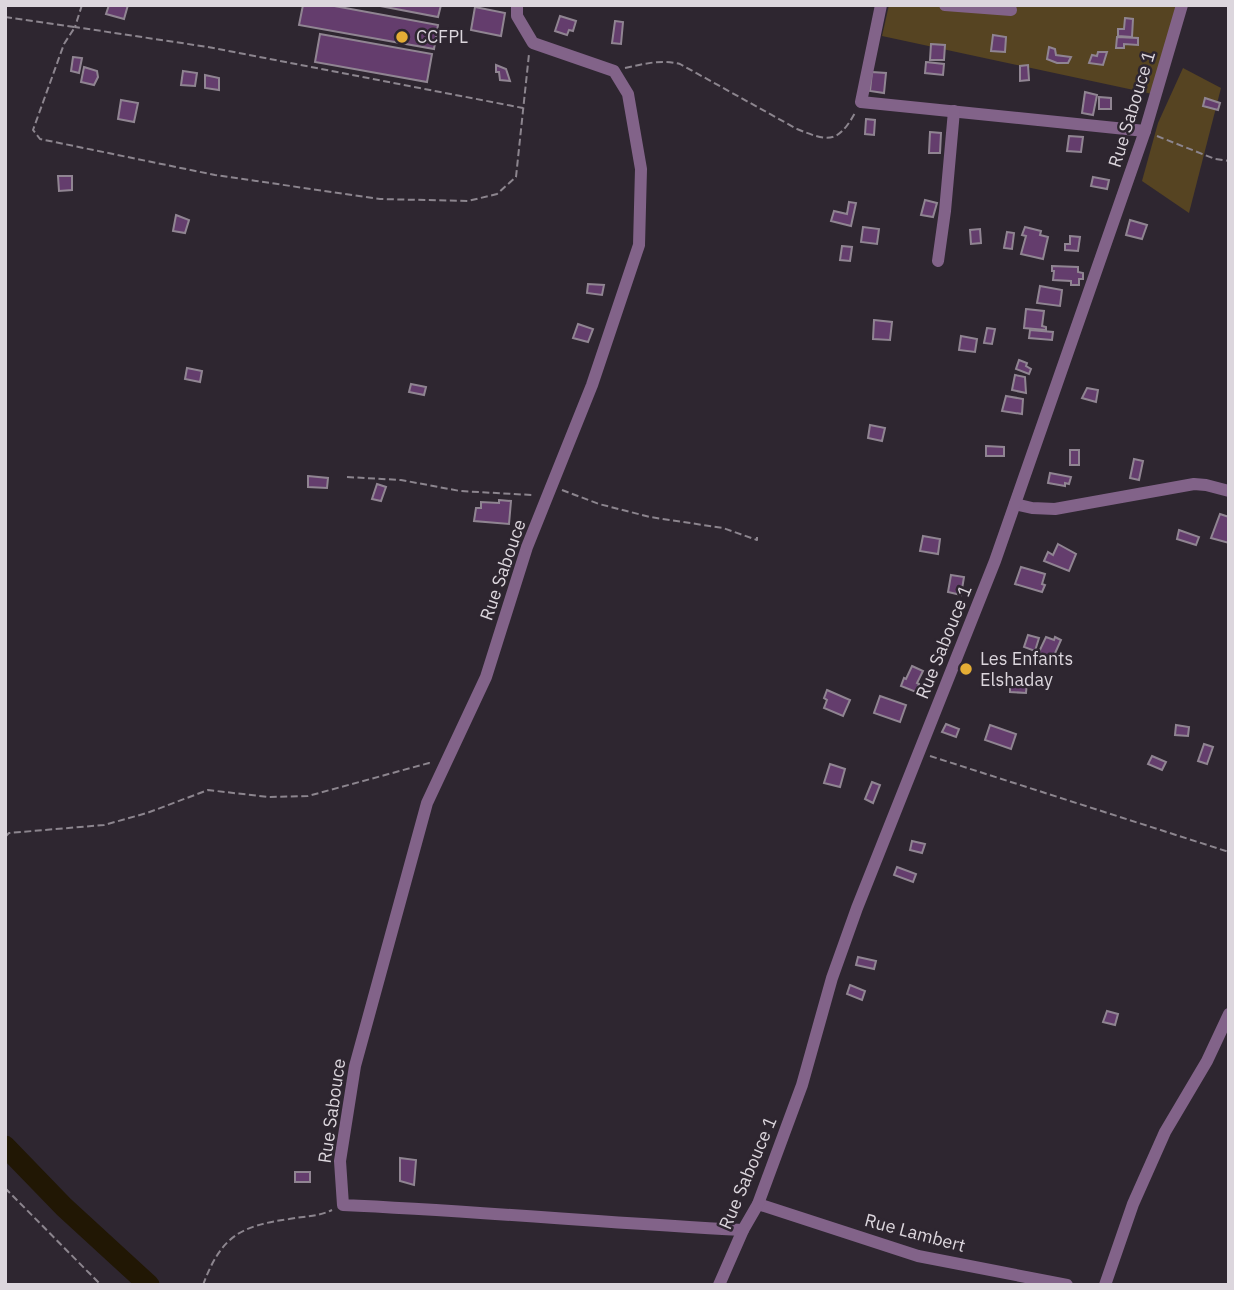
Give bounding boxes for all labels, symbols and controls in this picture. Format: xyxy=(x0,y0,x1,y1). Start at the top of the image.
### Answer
place label: CCFPL xyxy=(416,25,468,48)
marker: CCFPL xyxy=(394,29,410,45)
street label: Rue Sabouce 1 xyxy=(1103,48,1160,170)
street label: Rue Sabouce xyxy=(474,516,531,623)
street label: Rue Sabouce 1 xyxy=(910,582,977,702)
place label: Les Enfants Elshaday xyxy=(980,647,1073,691)
marker: Les Enfants Elshaday xyxy=(958,661,974,677)
street label: Rue Sabouce xyxy=(313,1057,350,1165)
street label: Rue Sabouce 1 xyxy=(713,1113,782,1233)
street label: Rue Lambert xyxy=(862,1208,968,1257)

